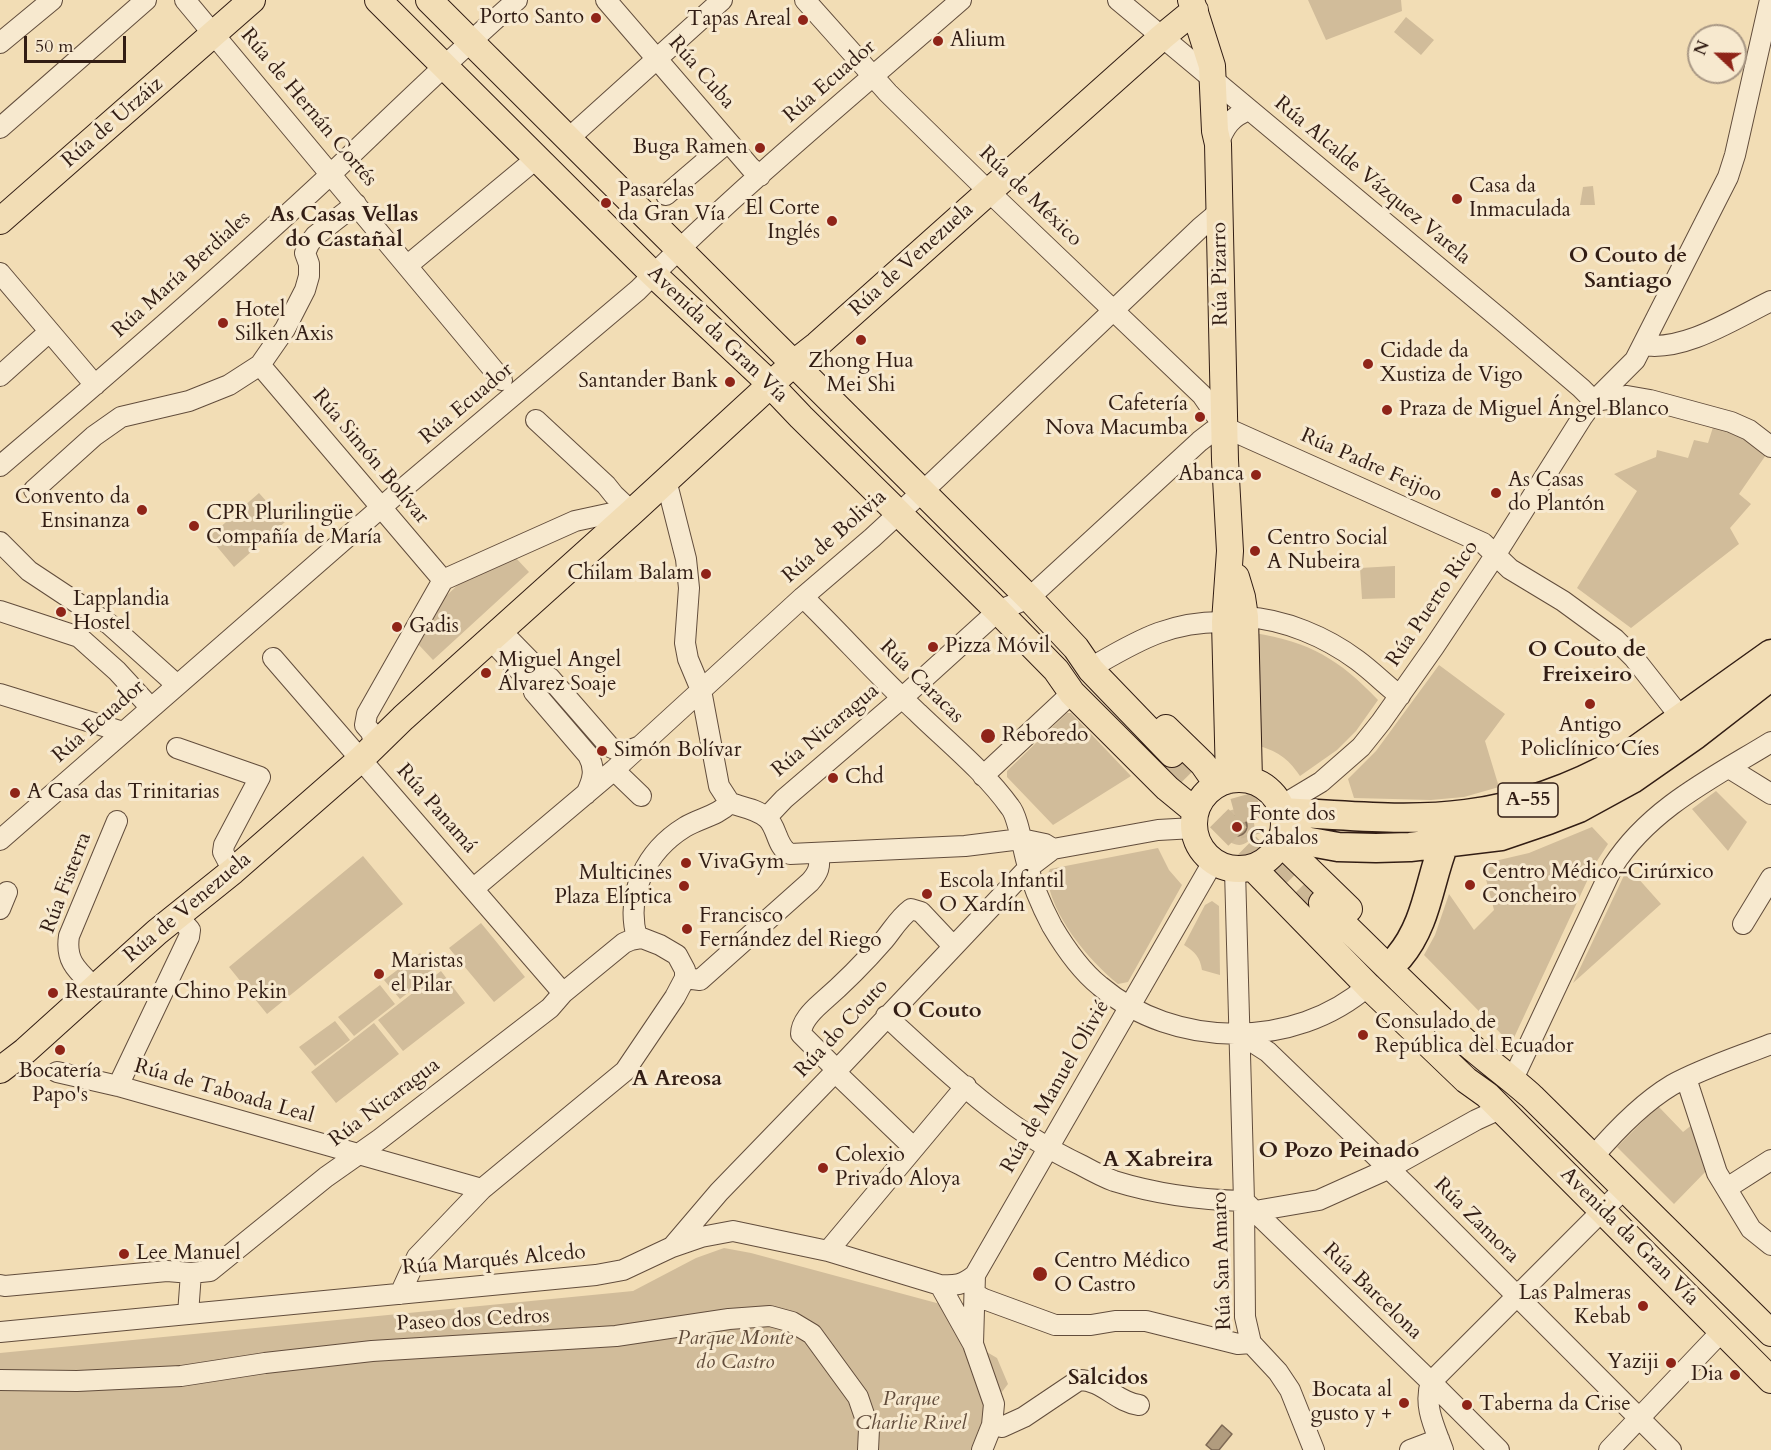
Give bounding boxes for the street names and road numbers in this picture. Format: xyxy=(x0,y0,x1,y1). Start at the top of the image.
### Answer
street label: Rúa de Hernán Cortés xyxy=(234,24,382,192)
street label: Rúa Cuba xyxy=(662,31,740,115)
street label: Rúa Ecuador xyxy=(779,35,881,129)
street label: Rúa de Urzáiz xyxy=(57,72,169,174)
street label: Rúa Alcalde Vázquez Varela xyxy=(1269,91,1475,271)
street label: Rúa de México xyxy=(973,141,1087,253)
street label: Rúa de Venezuela xyxy=(845,198,979,322)
street label: Rúa María Berdiales xyxy=(108,206,256,344)
street label: Rúa Pizarro xyxy=(1207,222,1235,326)
street label: Avenida da Gran Vía xyxy=(641,261,793,409)
street label: Rúa Ecuador xyxy=(415,358,519,450)
street label: Rúa Simón Bolívar xyxy=(306,385,434,529)
street label: Rúa Padre Feijoo xyxy=(1296,424,1446,508)
street label: Rúa de Bolivia xyxy=(778,485,892,589)
street label: Rúa Puerto Rico xyxy=(1381,536,1485,672)
street label: Rúa Caracas xyxy=(874,635,968,729)
street label: Rúa Ecuador xyxy=(48,675,150,769)
street label: Rúa Nicaragua xyxy=(767,679,885,783)
street label: Rúa Panamá xyxy=(390,759,482,859)
road number: A-55 xyxy=(1498,783,1558,817)
street label: Rúa Fisterra xyxy=(36,829,98,937)
street label: Rúa de Venezuela xyxy=(119,847,257,969)
street label: Rúa do Couto xyxy=(790,974,894,1084)
street label: Rúa de Manuel Olivié xyxy=(996,996,1116,1178)
street label: Rúa Nicaragua xyxy=(325,1053,445,1153)
street label: Rúa de Taboada Leal xyxy=(131,1054,317,1130)
street label: Avenida da Gran Vía xyxy=(1554,1162,1704,1312)
street label: Rúa Zamora xyxy=(1428,1173,1524,1269)
street label: Rúa San Amaro xyxy=(1208,1191,1238,1331)
street label: Rúa Barcelona xyxy=(1317,1238,1427,1346)
street label: Rúa Marqués Alcedo xyxy=(401,1240,587,1282)
street label: Paseo dos Cedros xyxy=(396,1304,550,1338)

